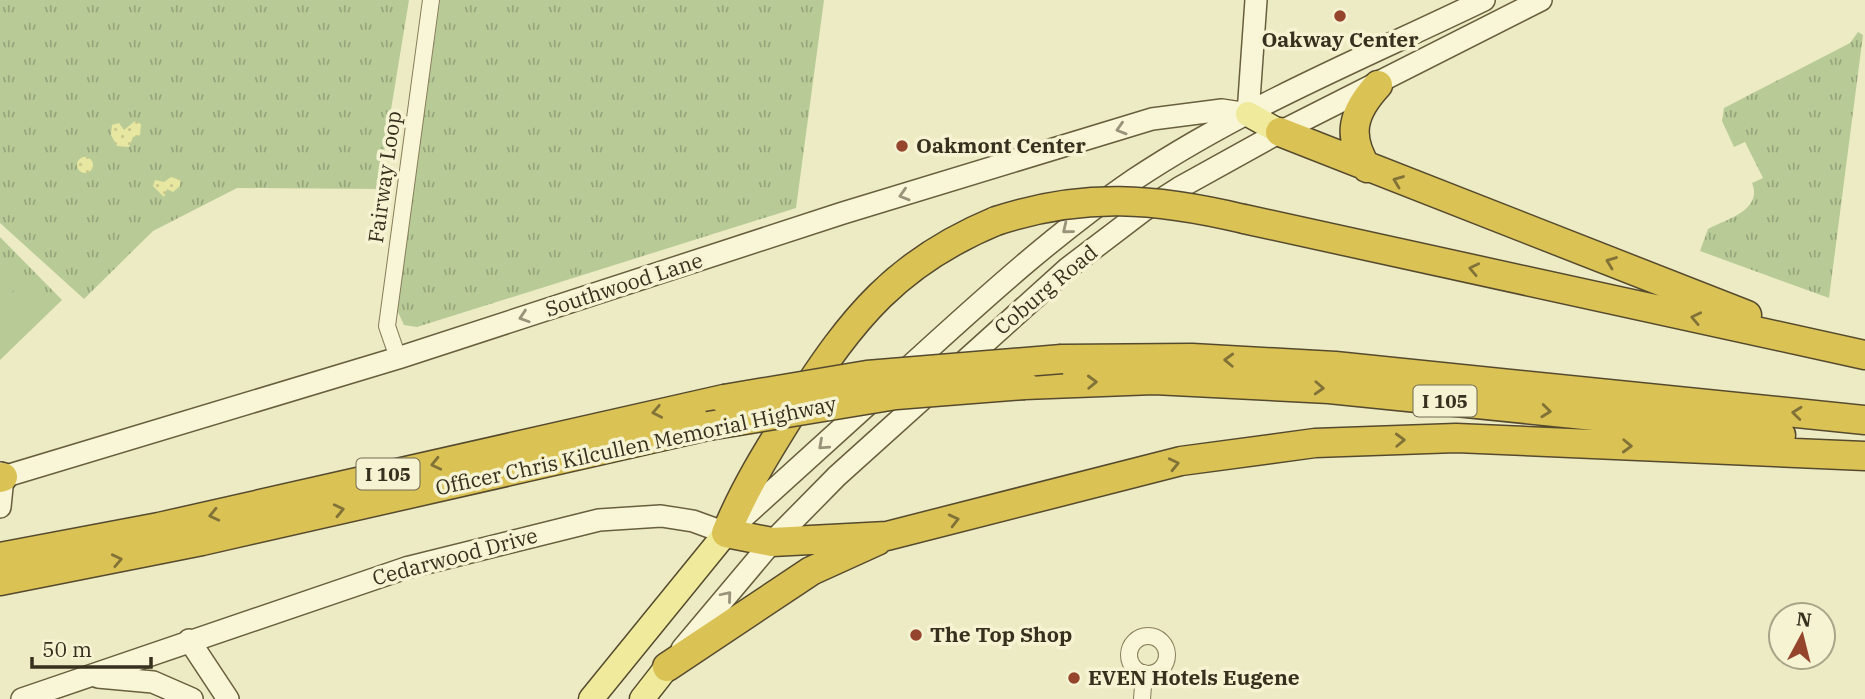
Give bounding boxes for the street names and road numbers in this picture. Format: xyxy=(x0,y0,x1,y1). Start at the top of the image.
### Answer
street label: Fairway Loop xyxy=(361,109,407,245)
street label: Coburg Road xyxy=(988,238,1103,341)
street label: Southwood Lane xyxy=(541,245,706,323)
road number: I 105 xyxy=(1414,386,1476,416)
street label: Officer Chris Kilcullen Memorial Highway xyxy=(433,389,840,501)
road number: I 105 xyxy=(356,458,420,489)
street label: Cedarwood Drive xyxy=(369,521,540,592)

